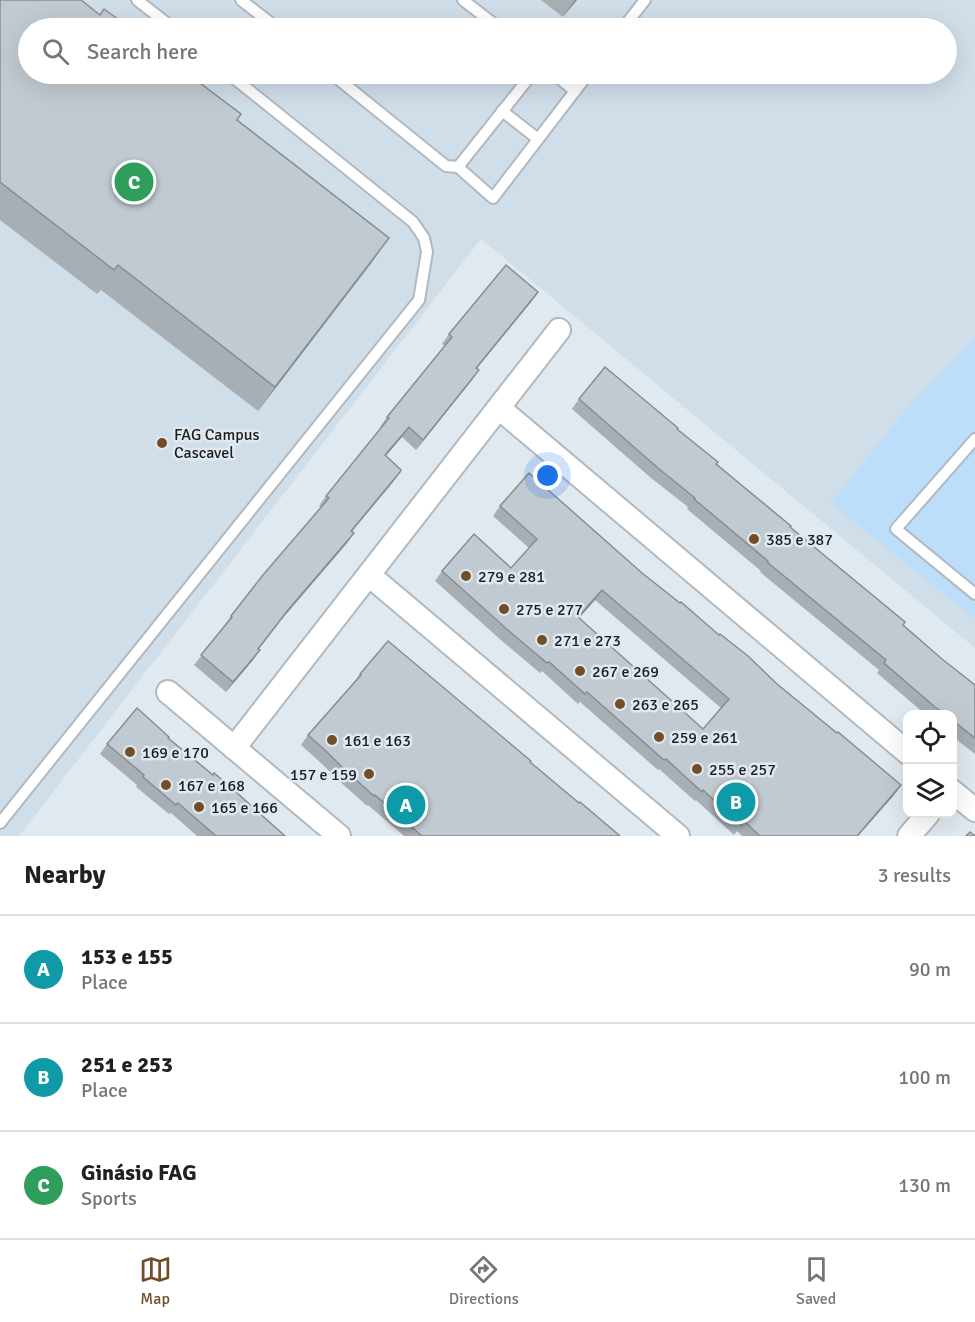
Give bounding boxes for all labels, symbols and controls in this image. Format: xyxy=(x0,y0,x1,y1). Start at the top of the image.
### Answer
search box xyxy=(18,18,957,84)
icon: search xyxy=(39,35,72,68)
text: Search here xyxy=(87,38,198,65)
pin: C xyxy=(114,160,154,204)
place label: FAG Campus Cascavel xyxy=(174,425,259,463)
marker: FAG Campus Cascavel xyxy=(155,436,169,450)
your location xyxy=(533,461,562,490)
place label: 385 e 387 xyxy=(766,530,833,550)
marker: 385 e 387 xyxy=(747,532,761,546)
place label: 279 e 281 xyxy=(478,567,545,587)
marker: 279 e 281 xyxy=(459,569,473,583)
place label: 275 e 277 xyxy=(516,600,583,620)
marker: 275 e 277 xyxy=(497,602,511,616)
place label: 271 e 273 xyxy=(554,631,621,651)
marker: 271 e 273 xyxy=(535,633,549,647)
place label: 267 e 269 xyxy=(592,662,659,682)
marker: 267 e 269 xyxy=(573,664,587,678)
place label: 263 e 265 xyxy=(632,695,699,715)
marker: 263 e 265 xyxy=(613,697,627,711)
map controls xyxy=(903,710,957,818)
button: locate xyxy=(903,710,957,764)
place label: 259 e 261 xyxy=(671,728,738,748)
marker: 259 e 261 xyxy=(652,730,666,744)
place label: 161 e 163 xyxy=(344,731,411,751)
marker: 161 e 163 xyxy=(325,733,339,747)
place label: 169 e 170 xyxy=(142,743,209,763)
marker: 169 e 170 xyxy=(123,745,137,759)
place label: 255 e 257 xyxy=(709,760,776,780)
marker: 255 e 257 xyxy=(690,762,704,776)
button: layers xyxy=(903,764,957,818)
place label: 157 e 159 xyxy=(290,765,357,785)
marker: 157 e 159 xyxy=(362,767,376,781)
place label: 167 e 168 xyxy=(178,776,245,796)
marker: 167 e 168 xyxy=(159,778,173,792)
pin: B xyxy=(716,780,756,824)
pin: A xyxy=(386,782,426,828)
place label: 165 e 166 xyxy=(211,798,278,818)
marker: 165 e 166 xyxy=(192,800,206,814)
text: Nearby xyxy=(24,859,105,891)
text: 3 results xyxy=(878,863,951,888)
text: 153 e 155 xyxy=(81,943,173,970)
text: A xyxy=(37,957,50,982)
text: 90 m xyxy=(909,957,951,982)
text: Place xyxy=(81,970,128,995)
text: 251 e 253 xyxy=(81,1051,173,1078)
text: B xyxy=(37,1065,50,1090)
text: 100 m xyxy=(898,1065,951,1090)
text: Place xyxy=(81,1078,128,1103)
text: Ginásio FAG xyxy=(81,1159,197,1186)
text: C xyxy=(37,1173,50,1198)
text: 130 m xyxy=(898,1173,951,1198)
text: Sports xyxy=(81,1186,137,1211)
tab: Map xyxy=(139,1253,172,1309)
tab: Directions xyxy=(449,1253,519,1309)
tab: Saved xyxy=(796,1253,836,1309)

